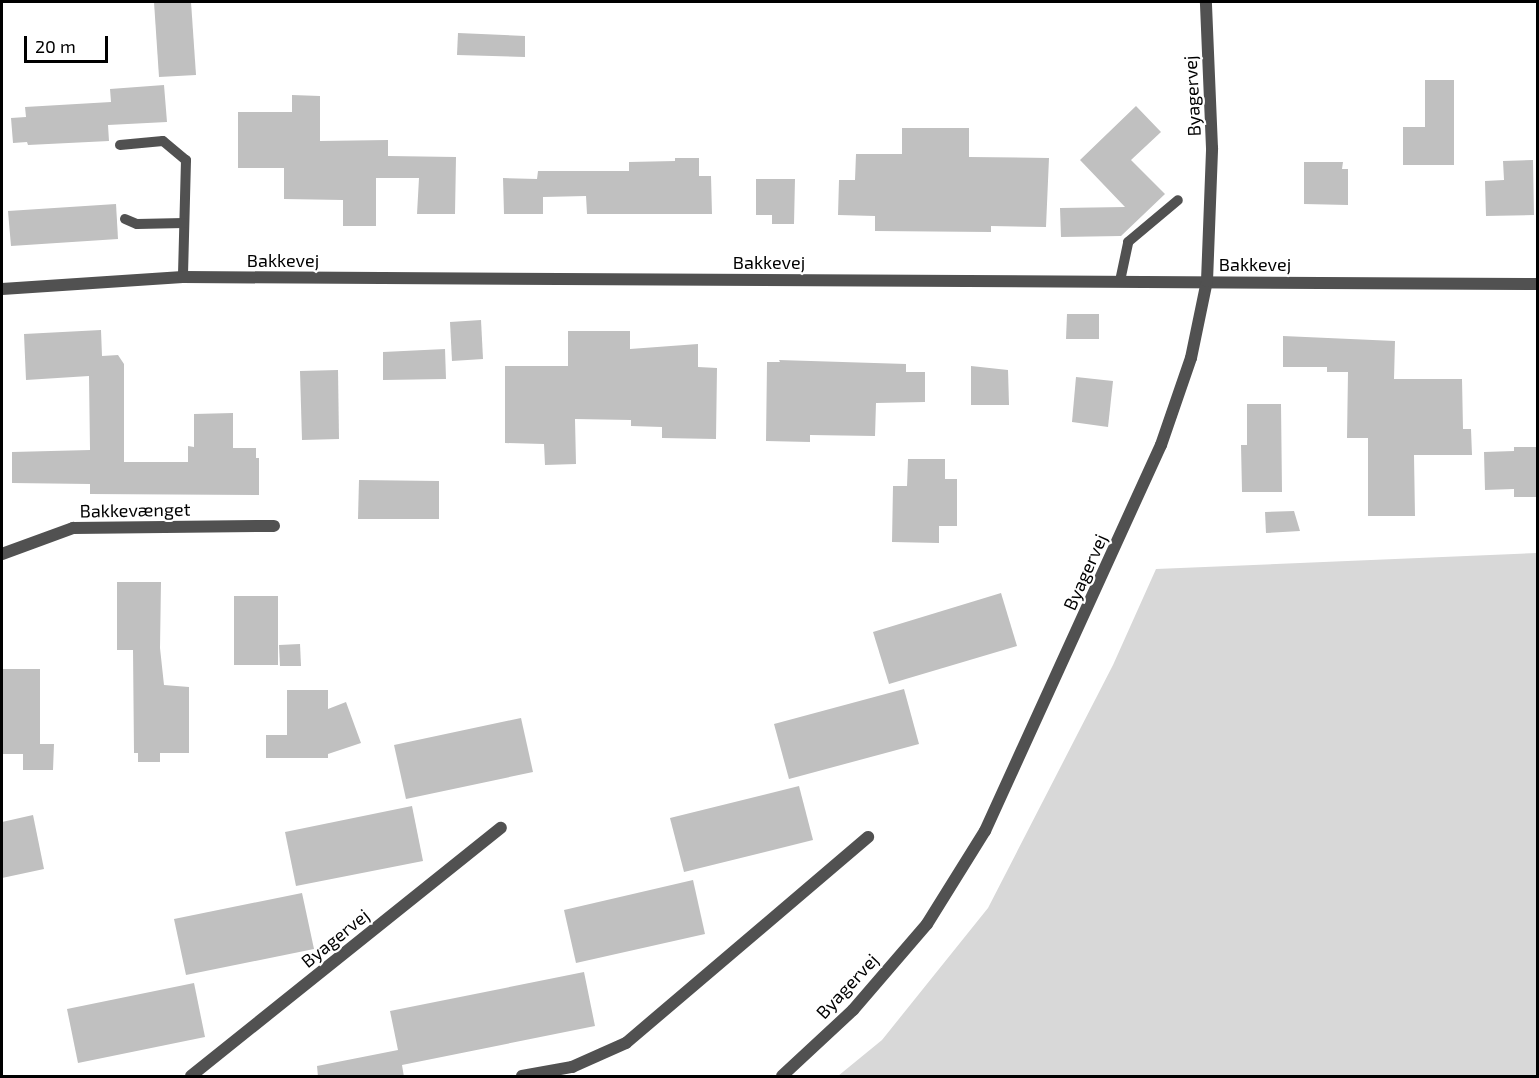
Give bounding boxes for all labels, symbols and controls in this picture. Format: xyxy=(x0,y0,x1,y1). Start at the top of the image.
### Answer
scale bar xyxy=(27,24,111,62)
text: 20 m xyxy=(35,35,76,57)
street label: Byagervej xyxy=(1179,55,1205,137)
street label: Bakkevej xyxy=(247,249,319,271)
street label: Bakkevej xyxy=(733,251,805,273)
street label: Bakkevej xyxy=(1219,253,1291,275)
street label: Bakkevænget xyxy=(79,498,191,522)
street label: Byagervej xyxy=(1059,531,1111,613)
street label: Byagervej xyxy=(297,904,373,972)
street label: Byagervej xyxy=(812,949,882,1023)

